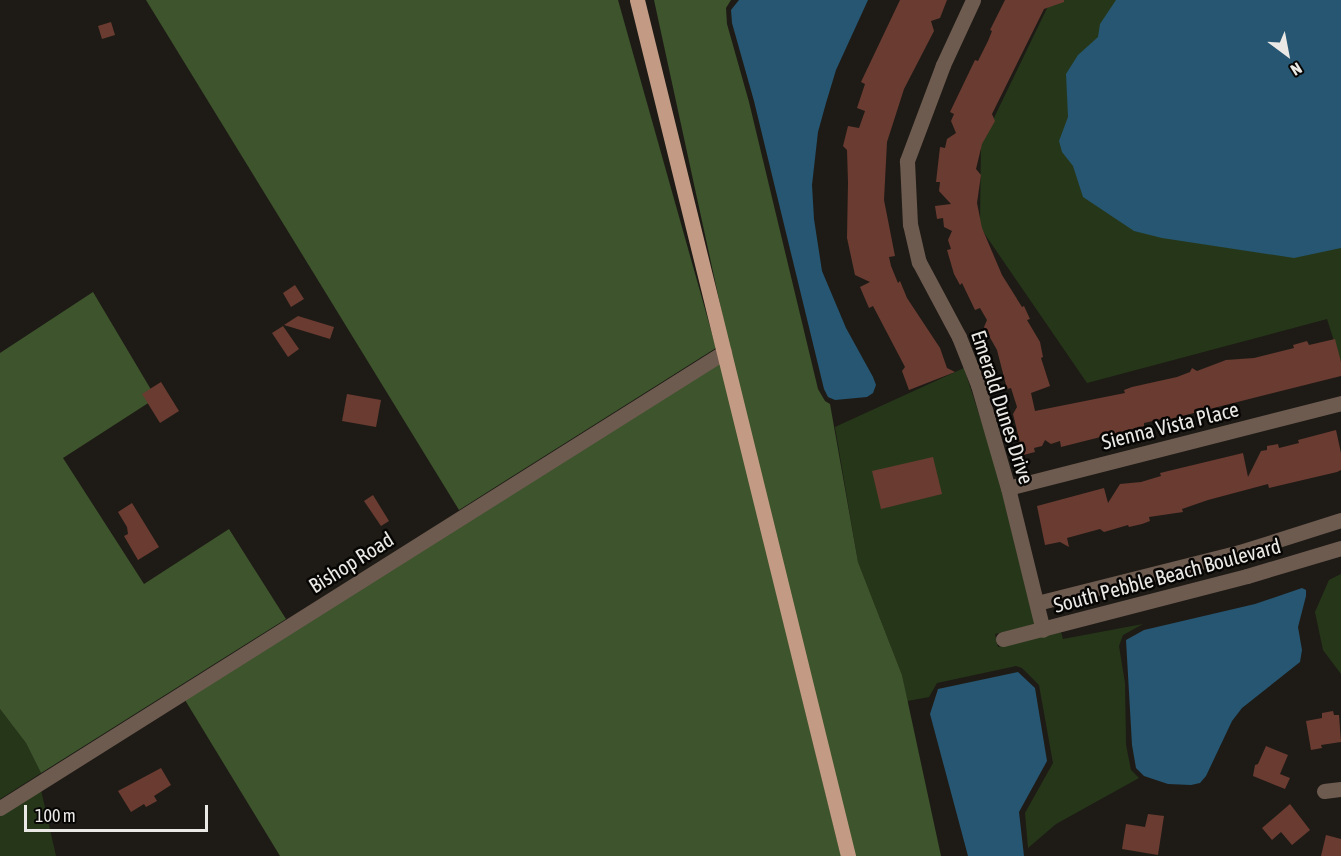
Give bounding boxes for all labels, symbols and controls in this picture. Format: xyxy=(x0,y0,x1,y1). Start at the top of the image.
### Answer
north arrow xyxy=(1257,24,1317,84)
text: N xyxy=(1288,59,1305,79)
street label: Emerald Dunes Drive xyxy=(966,327,1040,487)
street label: Sienna Vista Place xyxy=(1099,396,1241,454)
street label: Bishop Road xyxy=(304,526,398,598)
street label: South Pebble Beach Boulevard xyxy=(1051,533,1283,617)
scale bar xyxy=(27,793,212,831)
text: 100 m xyxy=(35,805,76,826)

